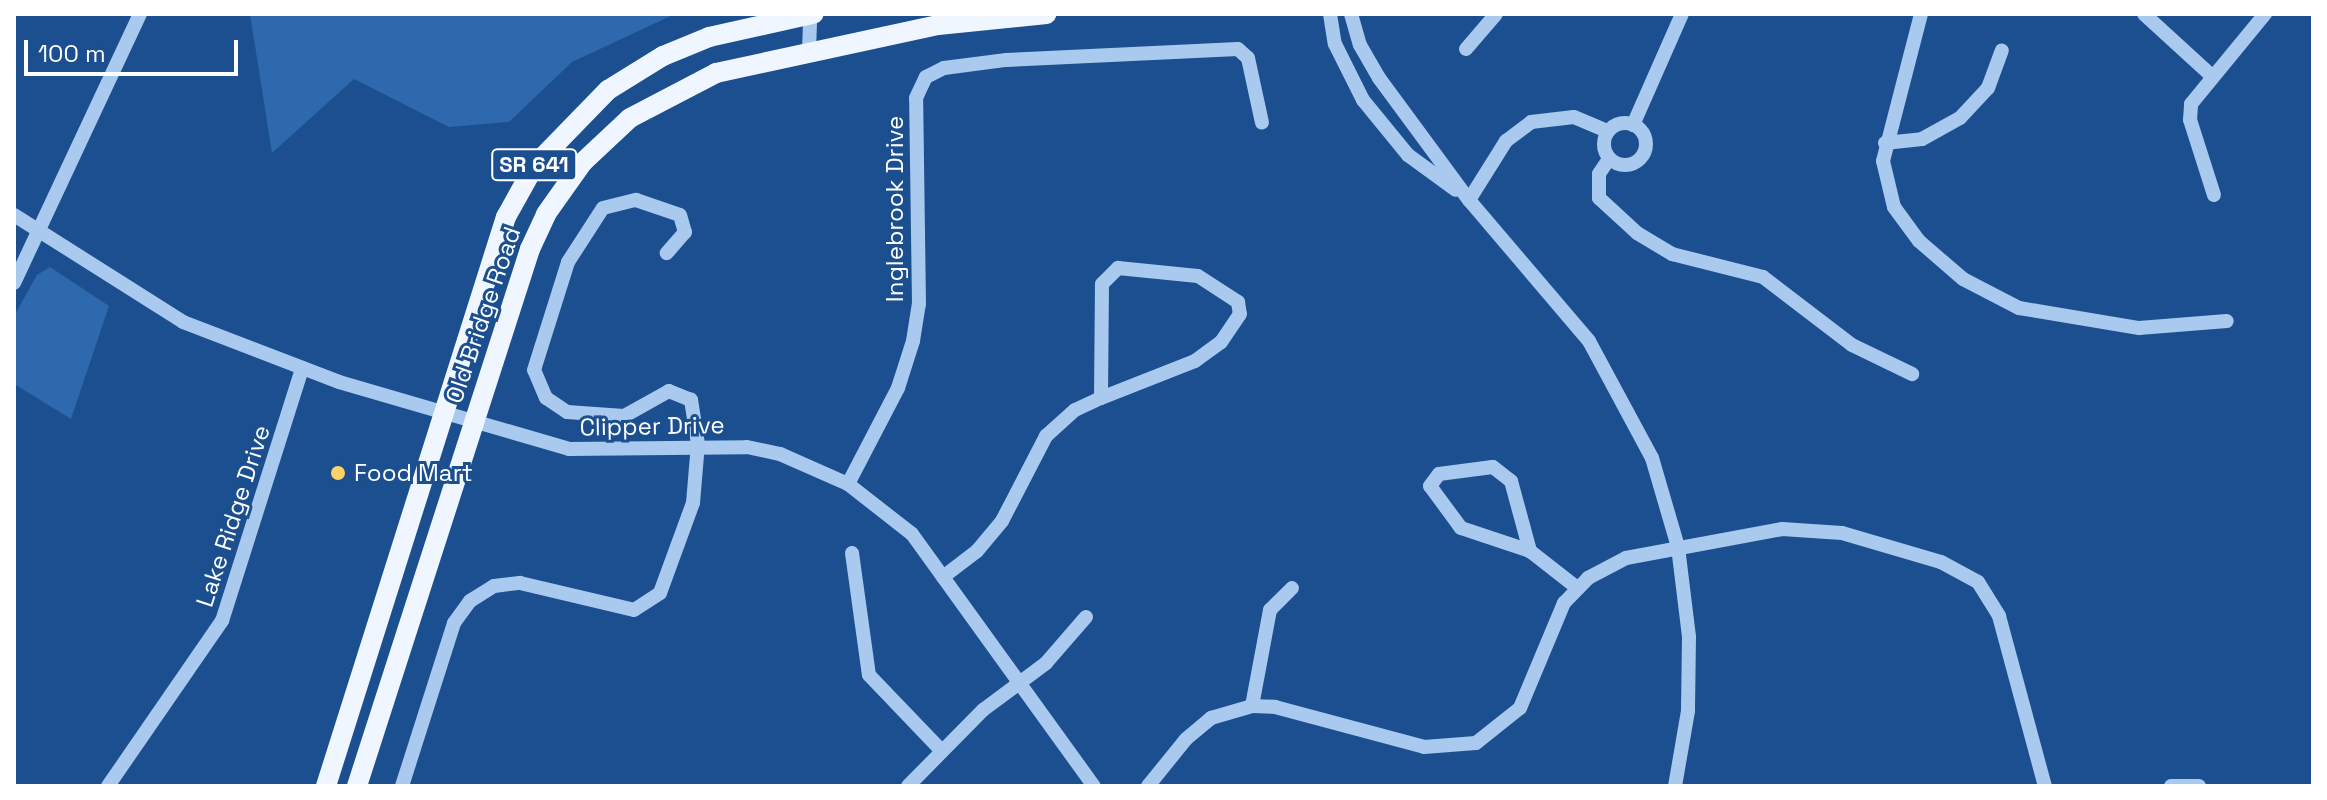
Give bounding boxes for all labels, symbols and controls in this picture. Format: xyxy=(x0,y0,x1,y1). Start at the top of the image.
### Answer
scale bar xyxy=(28,24,242,74)
text: 100 m xyxy=(38,38,106,69)
street label: Inglebrook Drive xyxy=(881,116,909,302)
road number: SR 641 xyxy=(490,147,578,183)
street label: Old Bridge Road xyxy=(439,223,527,407)
street label: Clipper Drive xyxy=(579,410,725,442)
street label: Lake Ridge Drive xyxy=(190,422,276,610)
place label: Food Mart xyxy=(354,459,473,487)
marker: Food Mart xyxy=(329,464,347,482)

